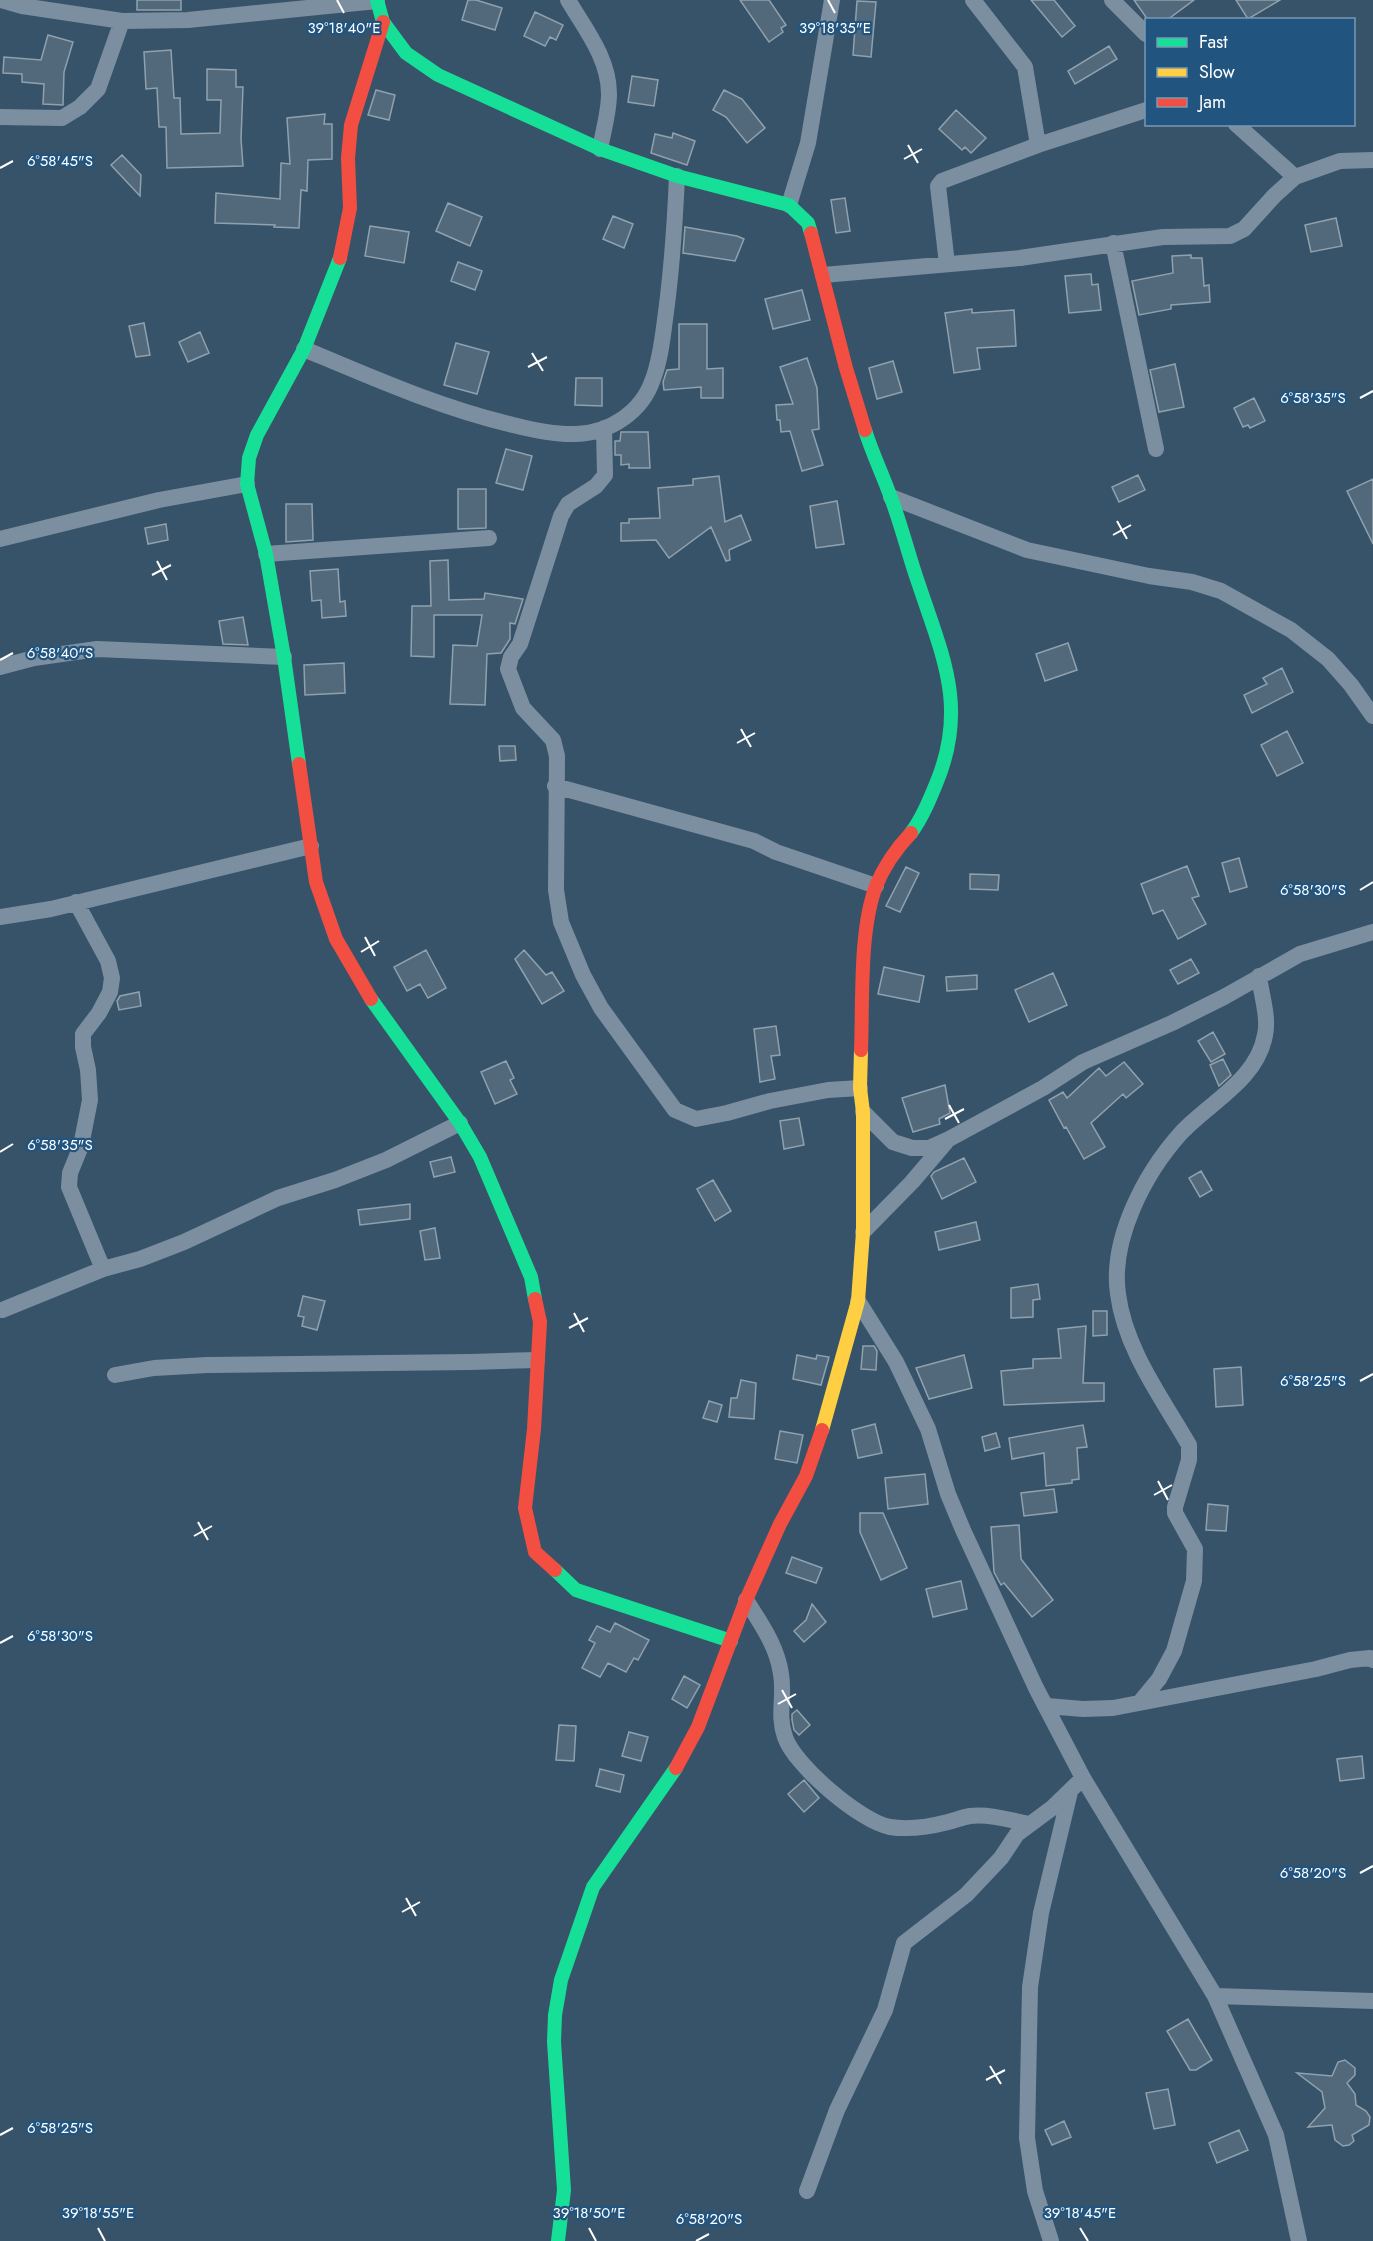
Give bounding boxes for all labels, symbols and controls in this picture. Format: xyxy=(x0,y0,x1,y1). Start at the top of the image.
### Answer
text: 39°18'40"E xyxy=(307,17,381,39)
text: 39°18'35"E xyxy=(799,17,871,39)
legend xyxy=(1145,18,1355,126)
text: Fast xyxy=(1199,29,1228,55)
text: Slow xyxy=(1199,59,1236,85)
text: Jam xyxy=(1197,89,1226,115)
text: 6°58'45"S xyxy=(27,150,93,172)
text: 6°58'35"S xyxy=(1280,387,1346,409)
text: 6°58'40"S xyxy=(27,642,93,664)
text: 6°58'30"S xyxy=(1280,879,1346,901)
text: 6°58'35"S xyxy=(27,1134,93,1156)
text: 6°58'25"S xyxy=(1280,1370,1346,1392)
text: 6°58'30"S xyxy=(27,1625,93,1647)
text: 6°58'20"S xyxy=(1280,1862,1346,1884)
text: 6°58'25"S xyxy=(27,2117,93,2139)
text: 39°18'55"E xyxy=(62,2202,134,2224)
text: 39°18'50"E xyxy=(553,2202,625,2224)
text: 39°18'45"E xyxy=(1044,2202,1116,2224)
text: 6°58'20"S xyxy=(676,2208,742,2230)

